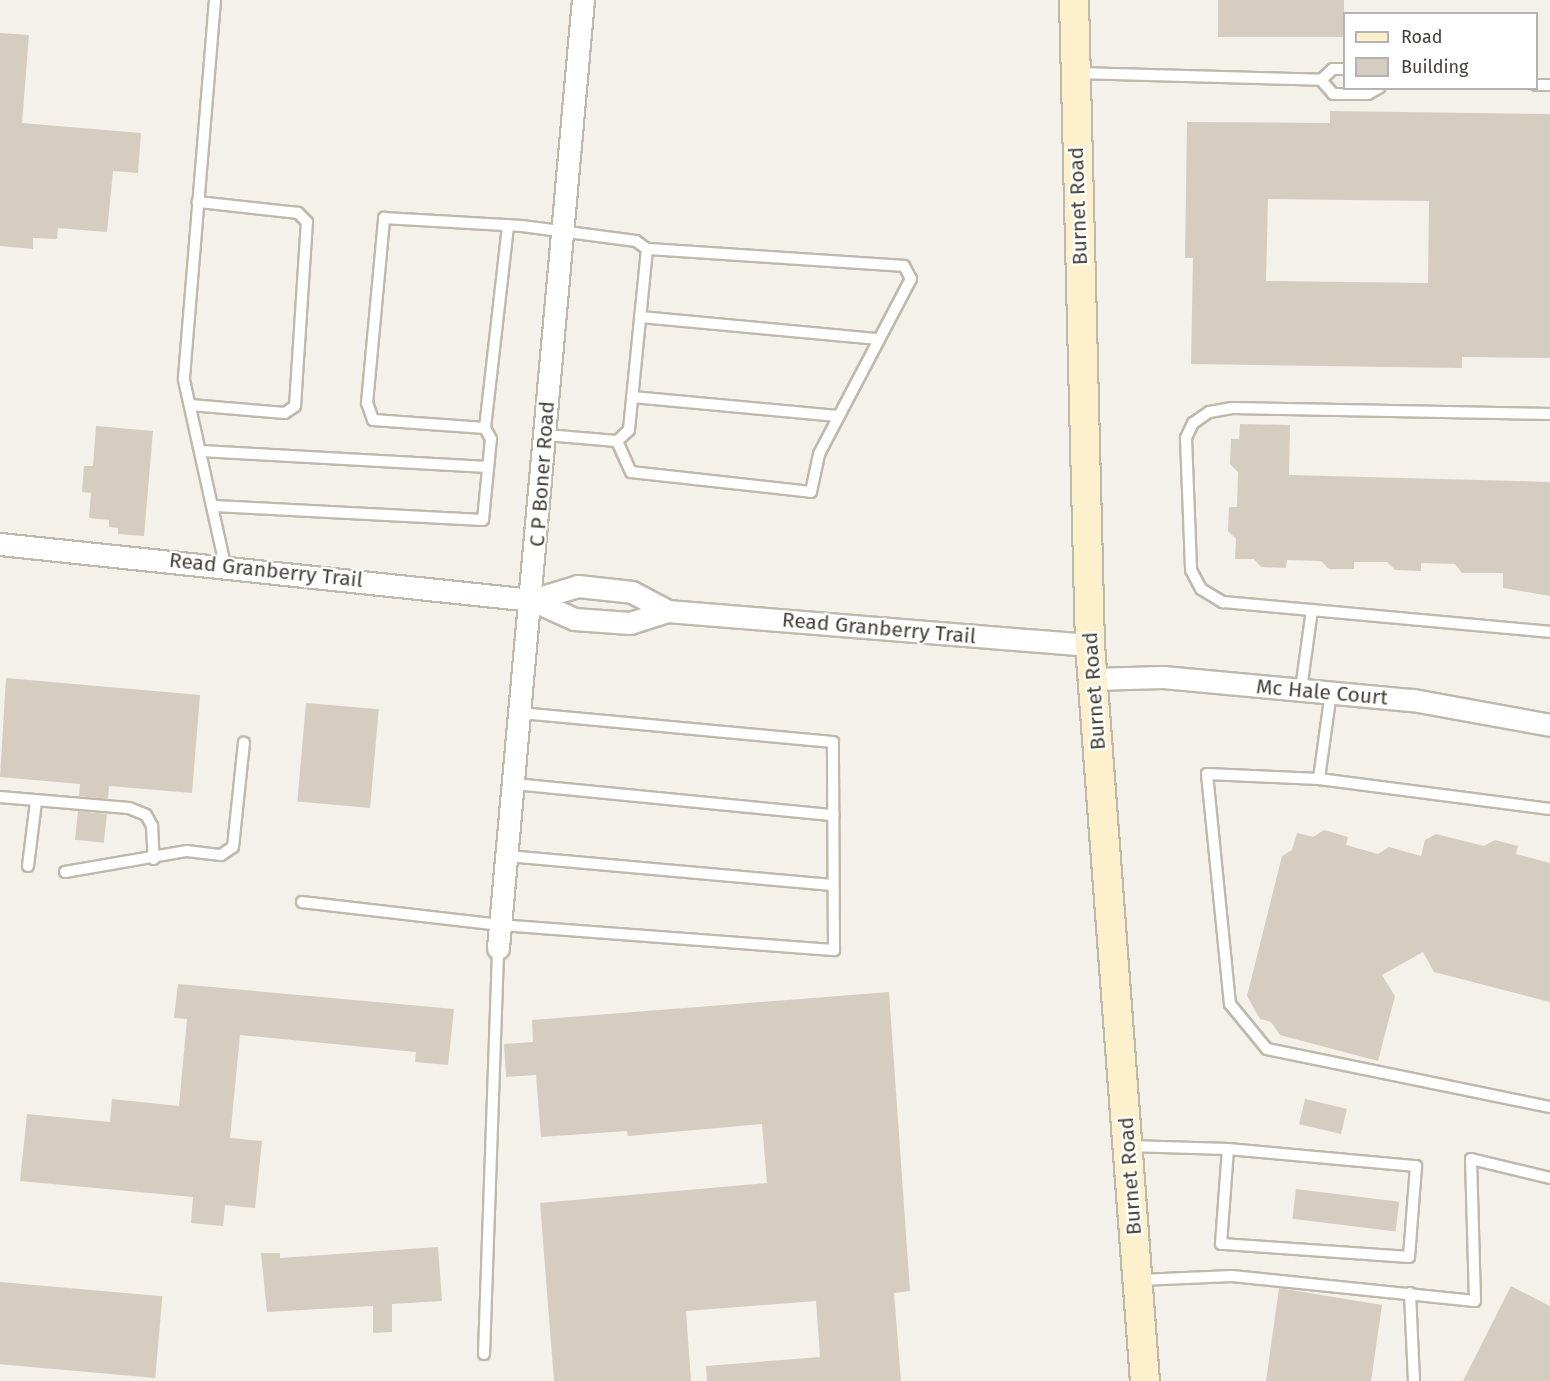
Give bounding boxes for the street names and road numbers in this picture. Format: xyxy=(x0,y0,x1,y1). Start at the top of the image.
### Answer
street label: Burnet Road xyxy=(1063,146,1093,266)
street label: C P Boner Road xyxy=(524,400,560,548)
street label: Read Granberry Trail xyxy=(168,547,364,593)
street label: Read Granberry Trail xyxy=(781,607,977,649)
street label: Burnet Road xyxy=(1077,631,1111,751)
street label: Mc Hale Court xyxy=(1255,674,1389,710)
street label: Burnet Road xyxy=(1113,1116,1147,1236)

